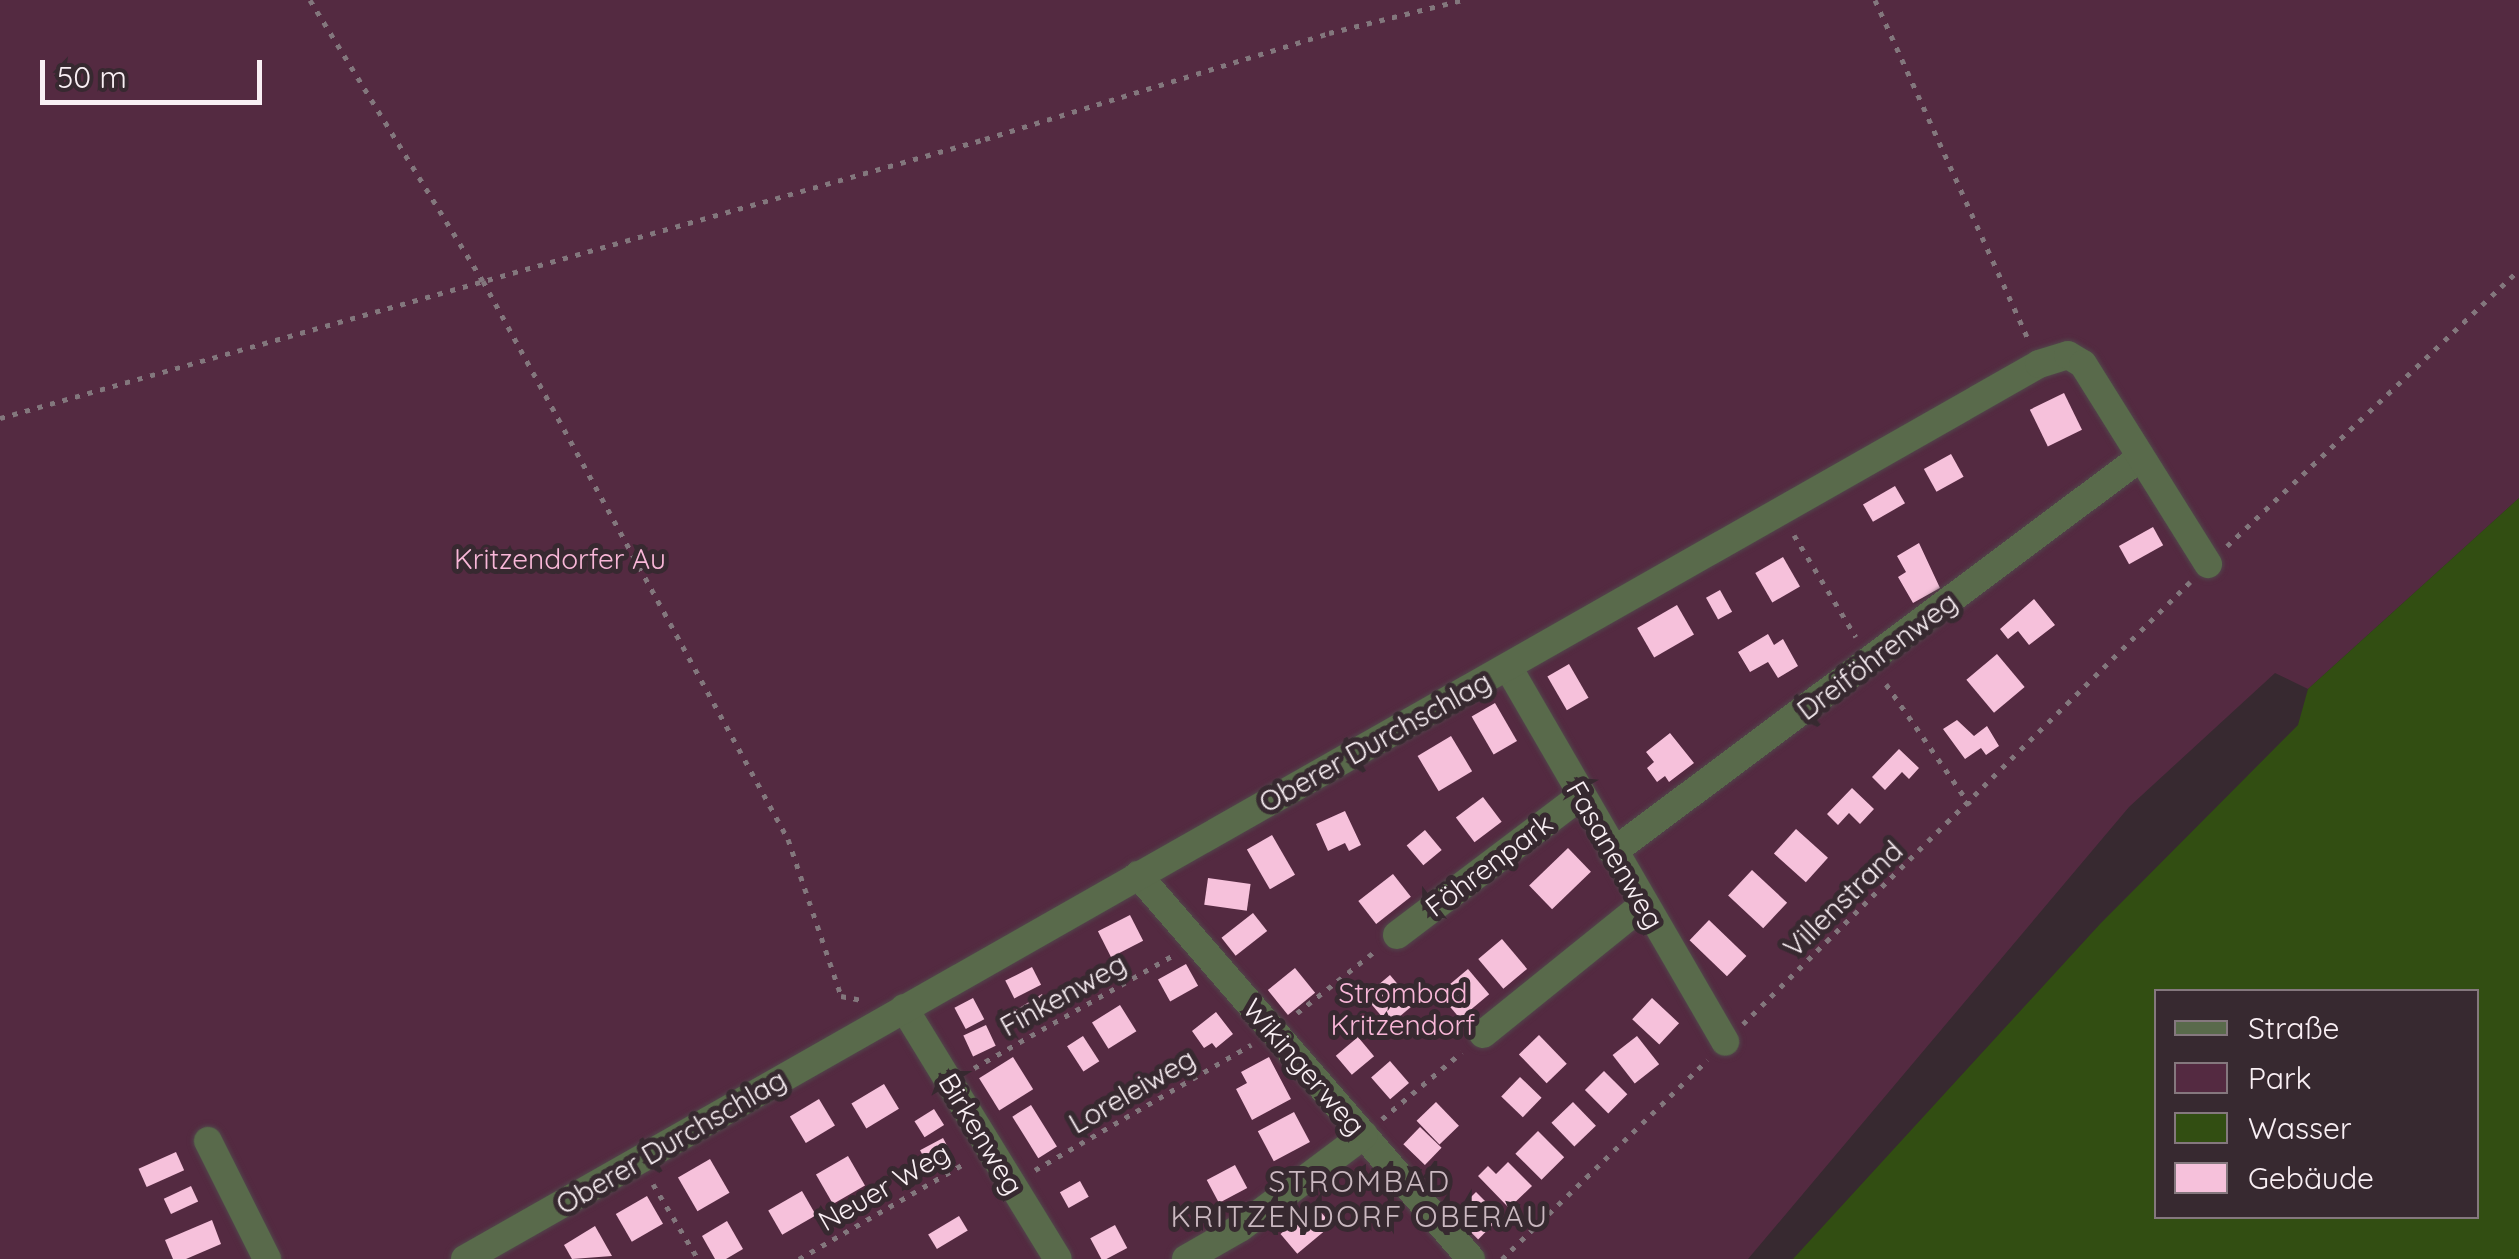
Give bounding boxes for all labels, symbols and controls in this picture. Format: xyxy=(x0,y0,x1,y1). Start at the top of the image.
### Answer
scale bar xyxy=(45,40,268,102)
text: 50 m xyxy=(57,58,127,96)
park label: Kritzendorfer Au xyxy=(454,542,666,576)
street label: Dreiföhrenweg xyxy=(1790,585,1964,727)
street label: Oberer Durchschlag xyxy=(1253,664,1497,820)
street label: Fasanenweg xyxy=(1559,775,1671,935)
street label: Föhrenpark xyxy=(1419,806,1559,924)
street label: Villenstrand xyxy=(1777,834,1909,964)
street label: Finkenweg xyxy=(994,947,1132,1043)
park label: Strombad Kritzendorf xyxy=(1331,976,1475,1042)
legend xyxy=(2154,989,2479,1219)
street label: Wikingerweg xyxy=(1236,992,1372,1142)
text: Straße xyxy=(2248,1009,2340,1047)
street label: Loreleiweg xyxy=(1063,1041,1201,1141)
text: Park xyxy=(2248,1059,2312,1097)
street label: Oberer Durchschlag xyxy=(550,1063,792,1221)
street label: Birkenweg xyxy=(932,1067,1030,1201)
text: Wasser xyxy=(2248,1109,2352,1147)
street label: Neuer Weg xyxy=(812,1136,956,1238)
text: Gebäude xyxy=(2248,1159,2374,1197)
district label: STROMBAD KRITZENDORF OBERAU xyxy=(1170,1163,1550,1234)

